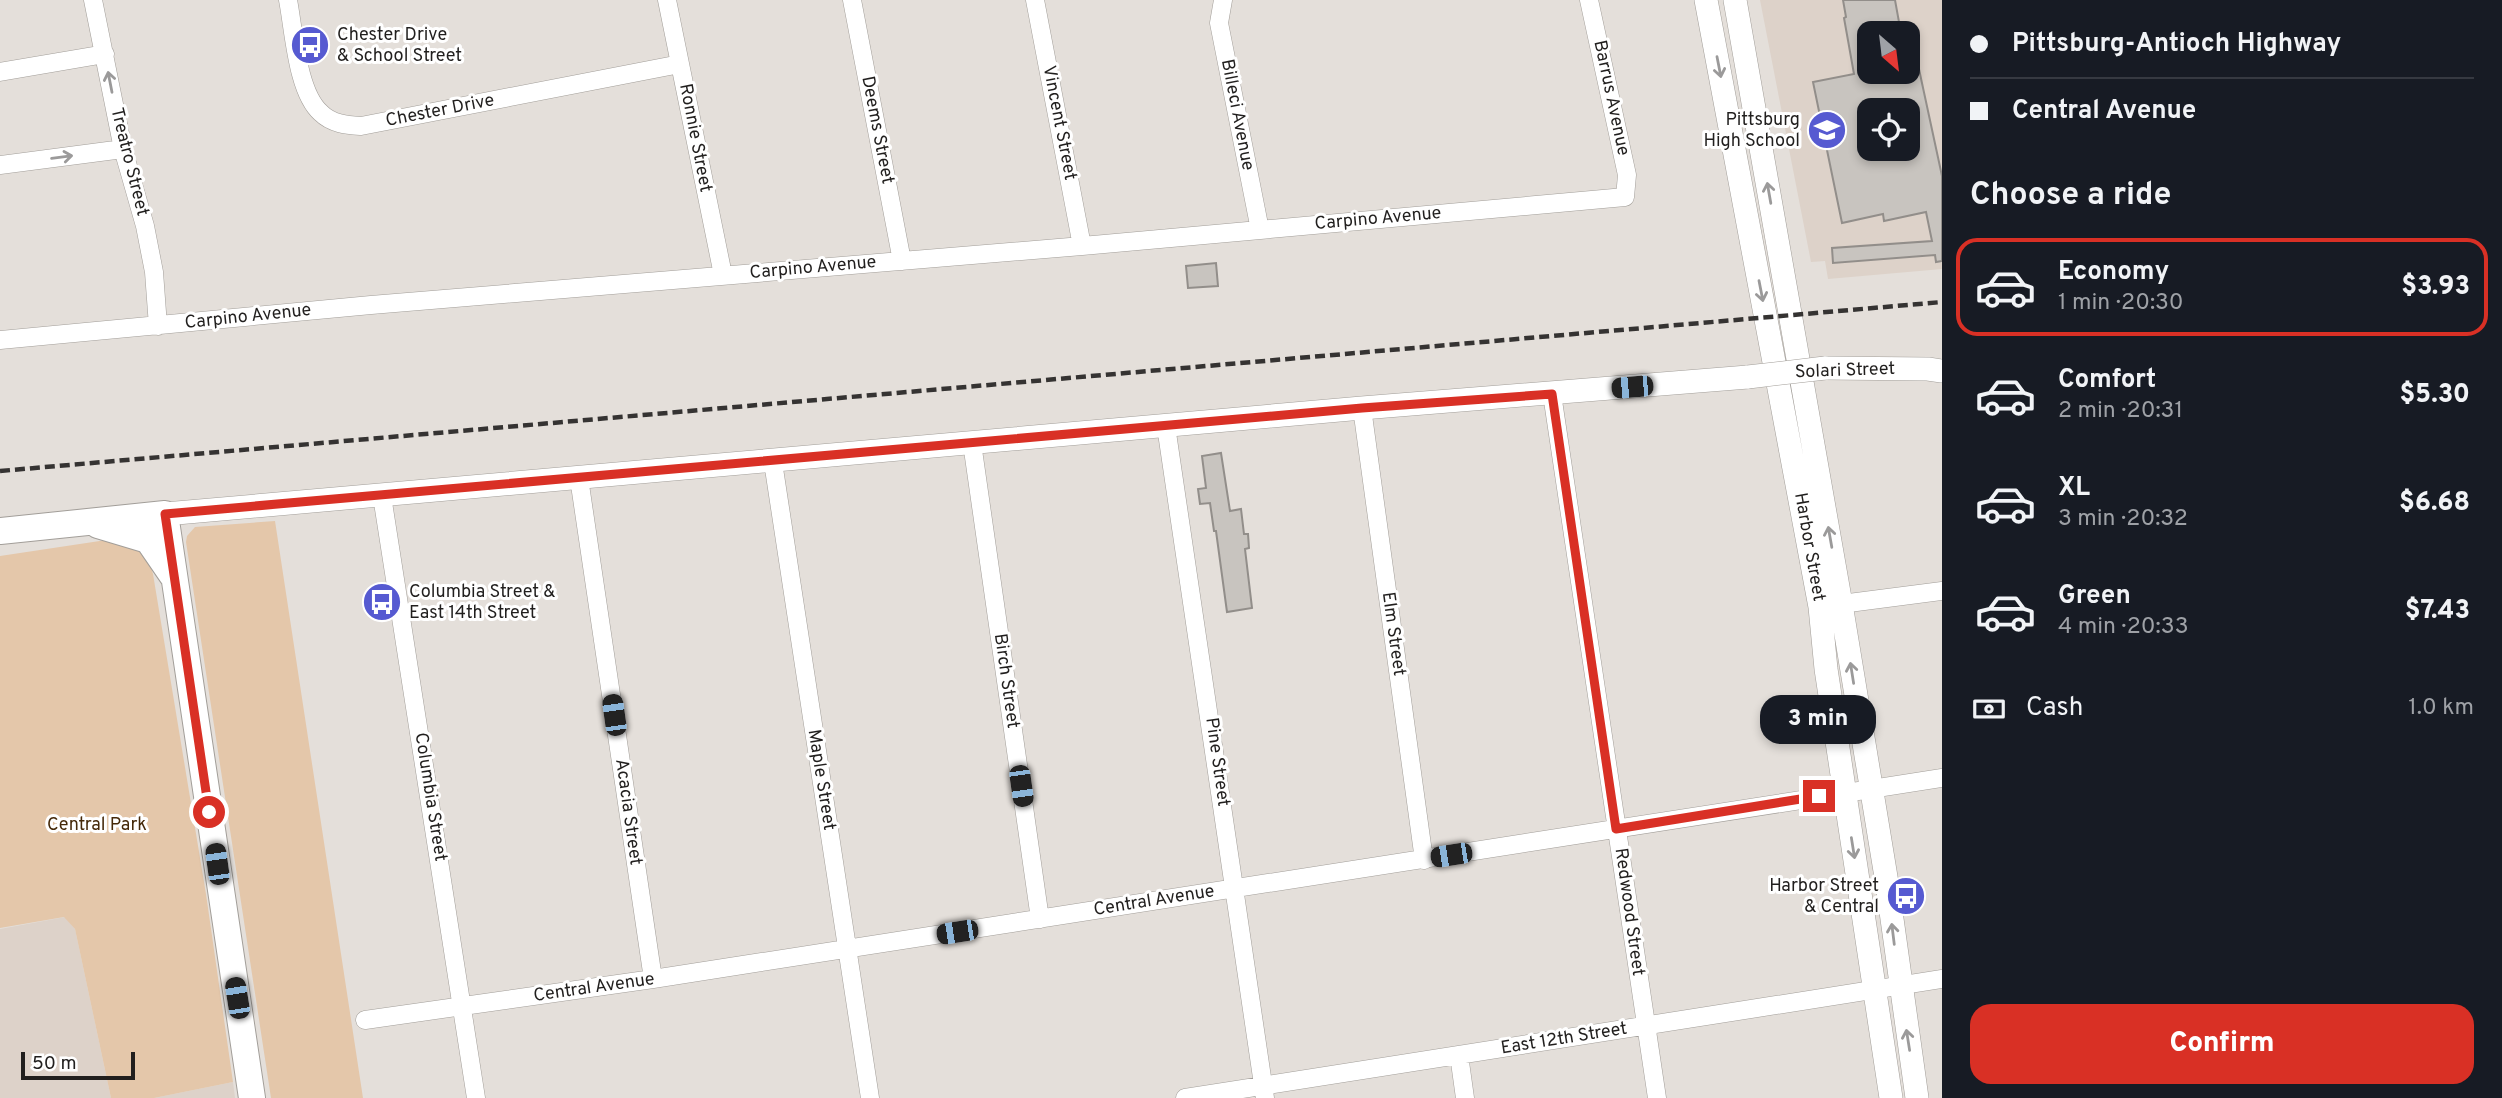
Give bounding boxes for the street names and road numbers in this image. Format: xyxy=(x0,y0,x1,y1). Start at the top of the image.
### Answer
street label: Barrus Avenue xyxy=(1588,38,1634,158)
street label: Billeci Avenue xyxy=(1215,57,1259,173)
street label: Vincent Street xyxy=(1037,64,1081,182)
street label: Deems Street xyxy=(855,74,899,186)
street label: Ronnie Street xyxy=(673,82,717,194)
street label: Chester Drive xyxy=(384,89,496,133)
street label: Treatro Street xyxy=(104,105,154,219)
street label: Carpino Avenue xyxy=(1314,202,1442,236)
street label: Carpino Avenue xyxy=(749,251,877,285)
street label: Carpino Avenue xyxy=(184,299,312,335)
street label: Solari Street xyxy=(1795,358,1895,384)
street label: Harbor Street xyxy=(1788,491,1830,603)
street label: Elm Street xyxy=(1376,591,1410,677)
street label: Birch Street xyxy=(988,632,1024,730)
street label: Pine Street xyxy=(1199,716,1235,808)
street label: Maple Street xyxy=(802,728,840,832)
street label: Columbia Street xyxy=(408,731,452,863)
street label: Acacia Street xyxy=(609,757,647,867)
street label: Redwood Street xyxy=(1609,847,1649,977)
street label: Central Avenue xyxy=(1092,880,1216,922)
street label: Central Avenue xyxy=(532,968,656,1008)
street label: East 12th Street xyxy=(1499,1018,1629,1060)

